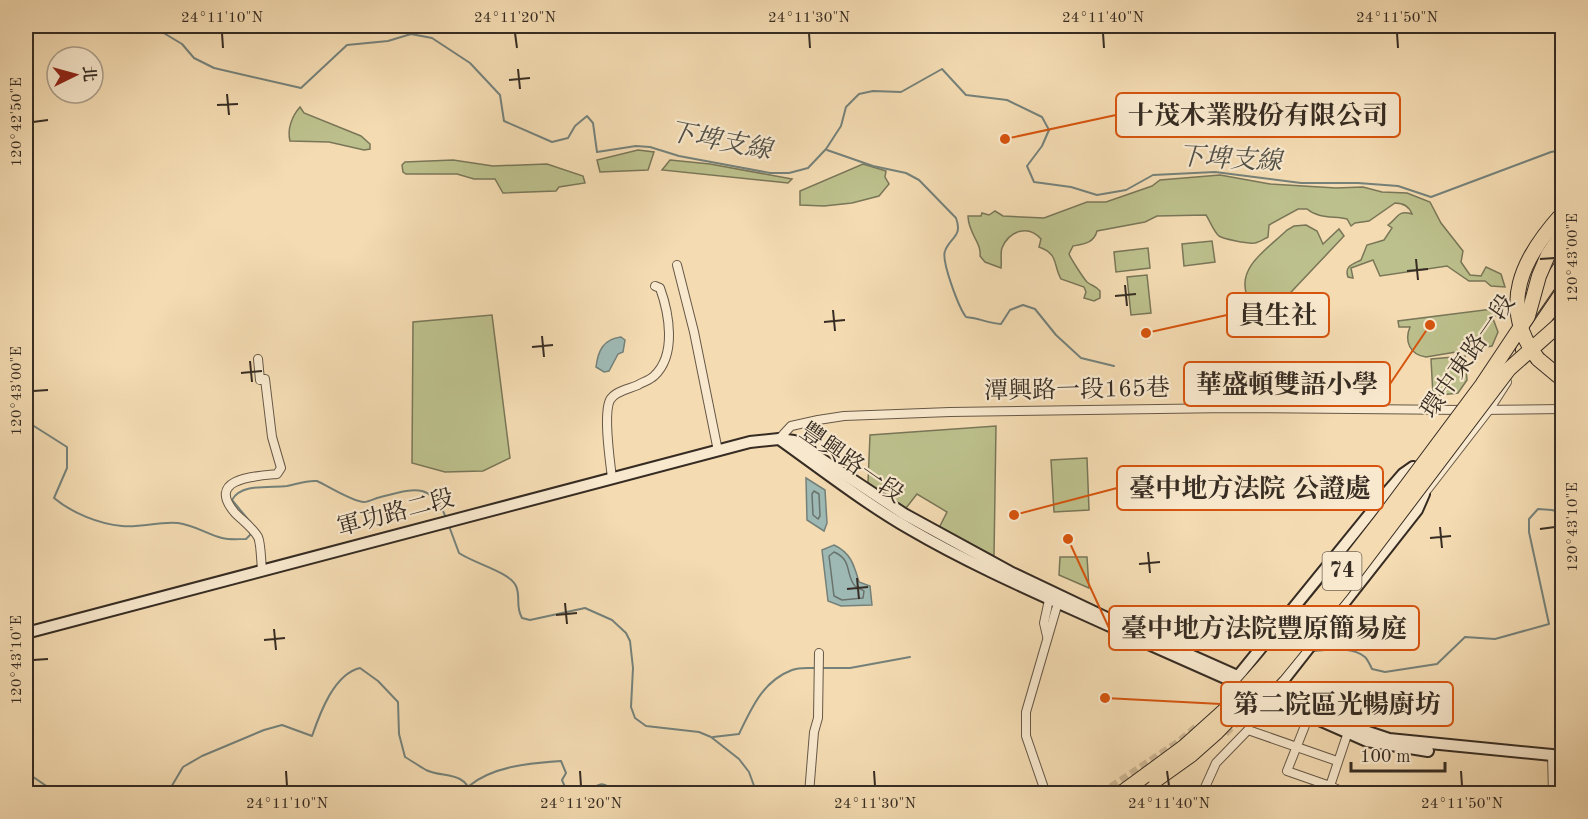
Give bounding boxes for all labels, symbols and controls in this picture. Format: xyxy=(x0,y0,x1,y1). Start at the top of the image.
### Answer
text: 24°11'10"N xyxy=(181,11,263,26)
text: 24°11'20"N xyxy=(474,11,556,26)
text: 24°11'30"N xyxy=(768,11,850,26)
text: 24°11'40"N xyxy=(1062,11,1144,26)
text: 24°11'50"N xyxy=(1356,11,1438,26)
north arrow xyxy=(45,45,105,105)
text: 北 xyxy=(79,65,99,83)
text: 120°42'50"E xyxy=(10,77,25,167)
callout: 十茂木業股份有限公司 xyxy=(1116,93,1400,137)
text: 十茂木業股份有限公司 xyxy=(1128,101,1388,130)
water label: 下埤支線 xyxy=(666,117,777,165)
water label: 下埤支線 xyxy=(1177,142,1286,176)
text: 120°43'00"E xyxy=(1566,213,1581,303)
street label: 環中東路一段 xyxy=(1415,289,1520,423)
callout: 員生社 xyxy=(1227,293,1329,337)
text: 員生社 xyxy=(1239,301,1317,330)
text: 120°43'00"E xyxy=(10,346,25,436)
callout: 華盛頓雙語小學 xyxy=(1184,362,1390,406)
text: 華盛頓雙語小學 xyxy=(1196,370,1378,399)
street label: 潭興路一段165巷 xyxy=(984,374,1170,405)
street label: 豐興路一段 xyxy=(795,417,909,508)
callout: 臺中地方法院 公證處 xyxy=(1117,466,1383,510)
text: 臺中地方法院 公證處 xyxy=(1129,474,1371,503)
text: 120°43'10"E xyxy=(1566,482,1581,572)
street label: 軍功路二段 xyxy=(334,484,457,541)
road number: 74 xyxy=(1322,552,1362,590)
callout: 臺中地方法院豐原簡易庭 xyxy=(1109,606,1419,650)
text: 臺中地方法院豐原簡易庭 xyxy=(1121,614,1407,643)
text: 120°43'10"E xyxy=(10,615,25,705)
callout: 第二院區光暢廚坊 xyxy=(1221,682,1453,726)
text: 第二院區光暢廚坊 xyxy=(1233,690,1441,719)
scale bar xyxy=(1351,735,1446,773)
text: 100 m xyxy=(1360,748,1411,766)
text: 24°11'10"N xyxy=(246,797,328,812)
text: 24°11'20"N xyxy=(540,797,622,812)
text: 24°11'30"N xyxy=(834,797,916,812)
text: 24°11'40"N xyxy=(1128,797,1210,812)
text: 24°11'50"N xyxy=(1421,797,1503,812)

